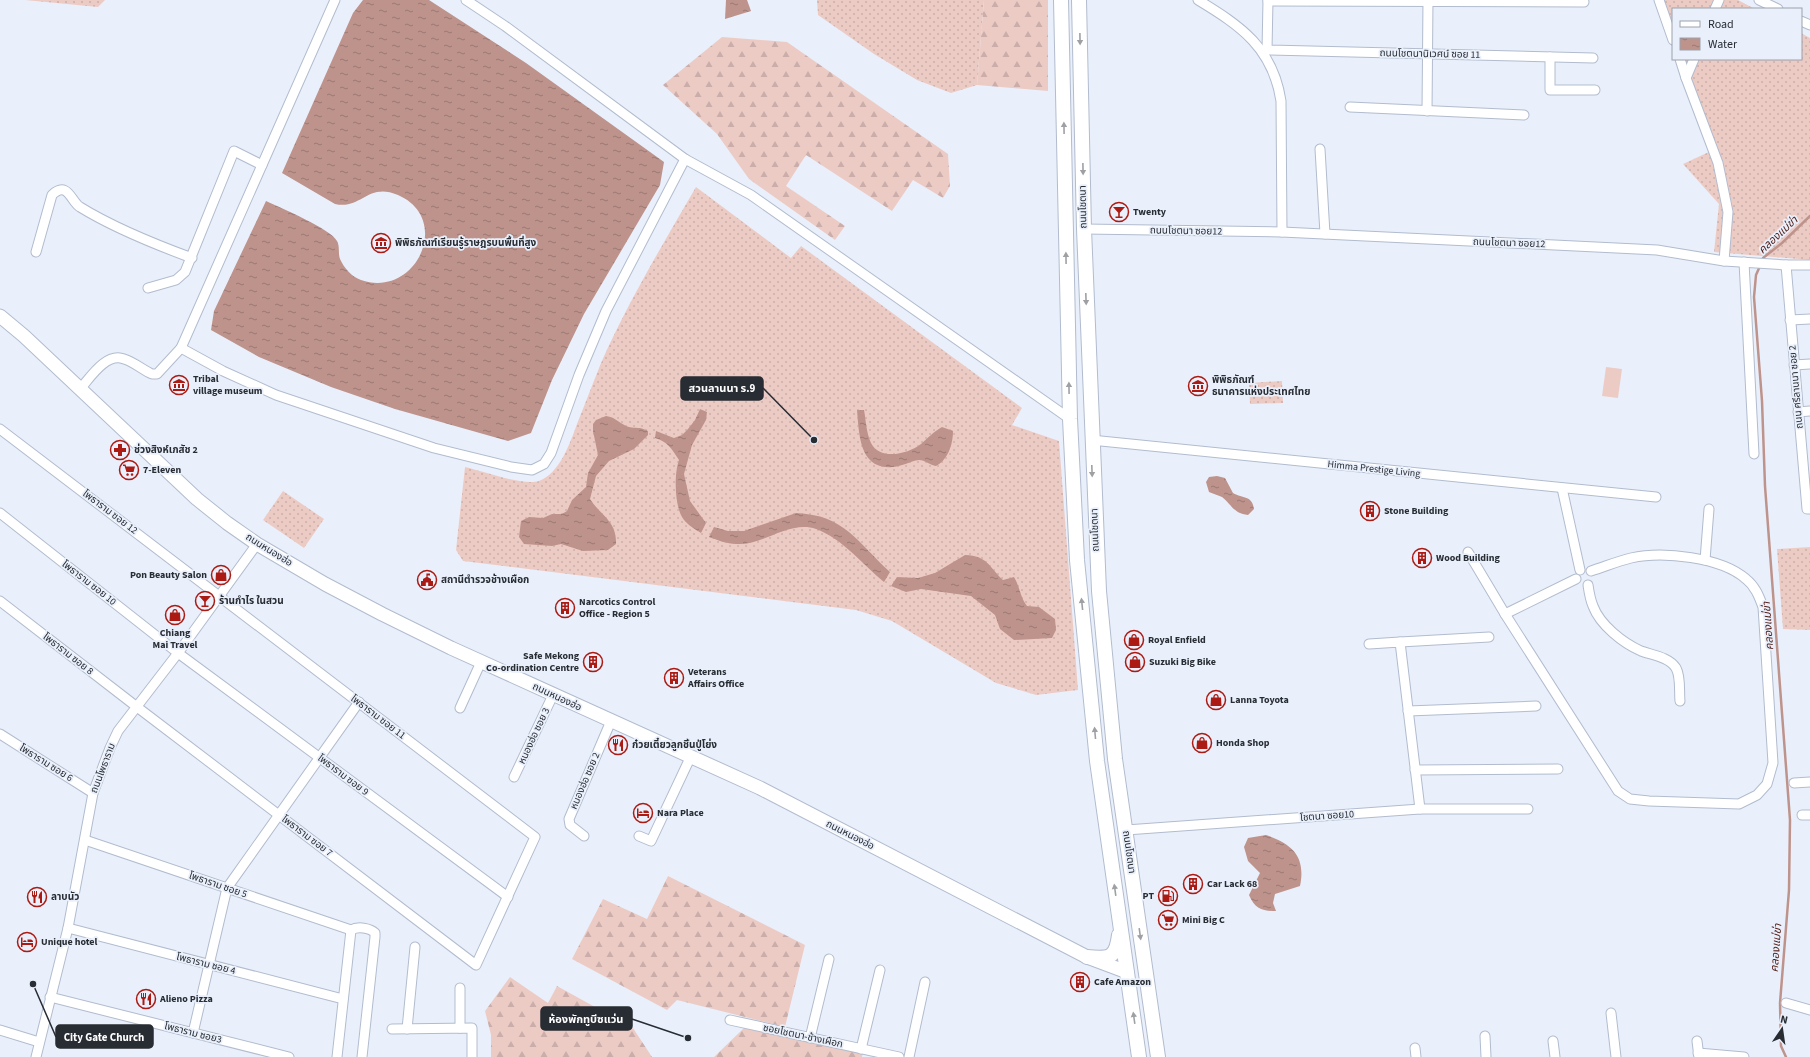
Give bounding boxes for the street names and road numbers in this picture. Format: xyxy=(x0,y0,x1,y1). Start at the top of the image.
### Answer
street label: ถนนโชตนานิเวศน์ ซอย 11 xyxy=(1379,46,1481,62)
street label: ถนนโชตนา xyxy=(1076,185,1090,229)
street label: ถนนโชตนา ซอย12 xyxy=(1150,223,1222,239)
street label: ถนนโชตนา ซอย12 xyxy=(1473,235,1545,251)
street label: ถนน ศรีลานนา ซอย 2 xyxy=(1785,345,1807,429)
street label: Himma Prestige Living xyxy=(1327,457,1421,481)
street label: โพธาราม ซอย 12 xyxy=(80,487,140,537)
street label: ถนนโชตนา xyxy=(1087,508,1103,552)
street label: ถนนหนองฮ่อ xyxy=(243,530,295,570)
street label: โพธาราม ซอย 10 xyxy=(59,557,119,609)
street label: โพธาราม ซอย 8 xyxy=(40,630,96,678)
street label: ถนนหนองฮ่อ xyxy=(530,680,584,715)
street label: โพธาราม ซอย 11 xyxy=(348,692,408,742)
street label: หนองฮ่อ ซอย 3 xyxy=(515,706,553,766)
street label: โพธาราม ซอย 6 xyxy=(17,741,75,785)
street label: ถนนโพธาราม xyxy=(87,741,119,795)
street label: หนองฮ่อ ซอย 2 xyxy=(567,750,603,812)
street label: โพธาราม ซอย 9 xyxy=(315,751,371,799)
street label: โชตนา ซอย10 xyxy=(1299,807,1355,825)
street label: โพธาราม ซอย 7 xyxy=(279,812,335,860)
street label: ถนนหนองฮ่อ xyxy=(823,817,877,853)
street label: ถนนโชตนา xyxy=(1119,830,1139,874)
street label: โพธาราม ซอย 5 xyxy=(187,869,249,901)
street label: โพธาราม ซอย 4 xyxy=(175,950,237,978)
street label: โพธาราม ซอย3 xyxy=(163,1019,223,1047)
street label: ซอยโชตนา-ช้างเผือก xyxy=(762,1021,844,1051)

